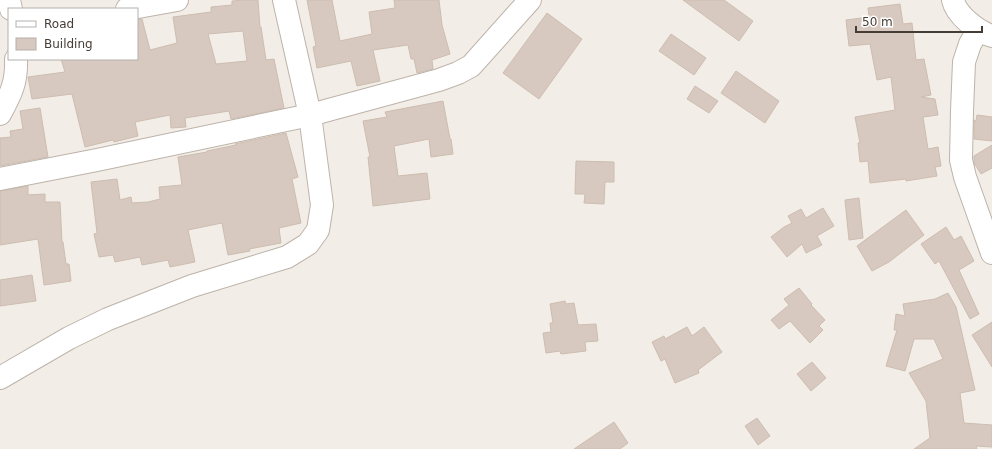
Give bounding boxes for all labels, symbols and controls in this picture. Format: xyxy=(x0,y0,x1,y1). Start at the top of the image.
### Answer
legend xyxy=(8,8,138,60)
scale bar xyxy=(856,8,982,34)
text: 50 m xyxy=(862,15,893,29)
text: Road xyxy=(44,17,74,31)
text: Building xyxy=(44,37,93,51)

